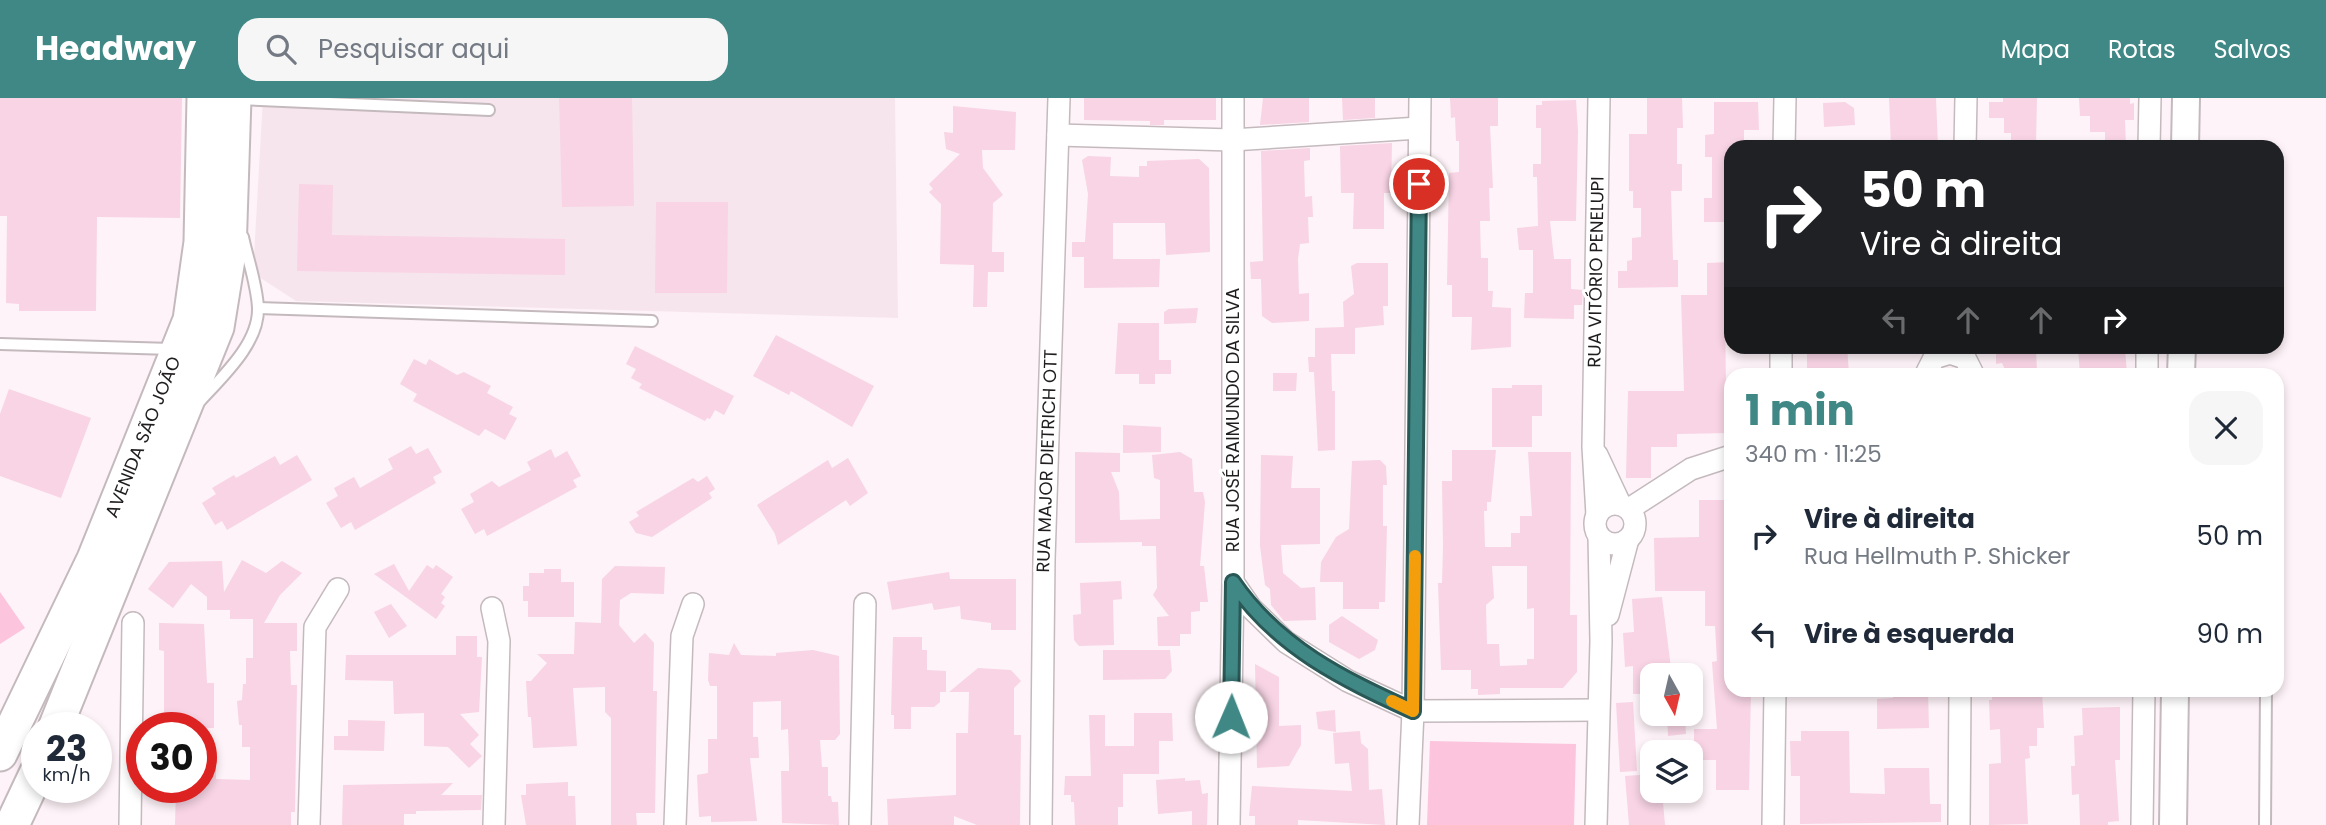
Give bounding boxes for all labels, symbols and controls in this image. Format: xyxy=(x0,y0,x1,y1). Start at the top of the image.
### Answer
search box xyxy=(238,18,728,81)
text: Headway xyxy=(35,25,196,72)
icon: search xyxy=(262,30,300,68)
text: Pesquisar aqui xyxy=(318,31,509,67)
text: Mapa xyxy=(2001,33,2070,66)
text: Rotas xyxy=(2108,33,2175,66)
text: Salvos xyxy=(2213,33,2291,66)
pin xyxy=(1389,154,1449,214)
text: 50 m xyxy=(1860,156,1986,224)
icon: arrive xyxy=(1400,165,1438,203)
icon: right xyxy=(1745,168,1836,259)
street label: RUA VITÓRIO PENELUPI xyxy=(1581,176,1610,368)
text: Vire à direita xyxy=(1860,221,2062,266)
street label: RUA JOSÉ RAIMUNDO DA SILVA xyxy=(1220,288,1245,552)
icon: left xyxy=(1876,301,1914,339)
icon: ahead xyxy=(1949,301,1987,339)
icon: ahead xyxy=(2022,301,2060,339)
icon: right xyxy=(2095,301,2133,339)
street label: RUA MAJOR DIETRICH OTT xyxy=(1030,349,1063,573)
street label: AVENIDA SÃO JOÃO xyxy=(99,352,186,521)
text: 1 min xyxy=(1745,381,1855,440)
button: close xyxy=(2189,391,2263,465)
text: 340 m · 11:25 xyxy=(1745,438,1882,470)
text: Vire à direita xyxy=(1804,501,1975,537)
icon: right xyxy=(1745,517,1783,555)
text: 50 m xyxy=(2197,518,2263,554)
text: Rua Hellmuth P. Shicker xyxy=(1804,540,2070,572)
icon: left xyxy=(1745,615,1783,653)
text: Vire à esquerda xyxy=(1804,616,2015,652)
text: 90 m xyxy=(2197,616,2263,652)
north arrow xyxy=(1640,663,1703,726)
map controls xyxy=(1640,663,1703,803)
position arrow xyxy=(1194,680,1268,754)
speed limit sign: 30 xyxy=(126,712,217,803)
text: 23 xyxy=(46,724,87,773)
button: layers xyxy=(1640,740,1703,803)
text: km/h xyxy=(43,762,90,787)

